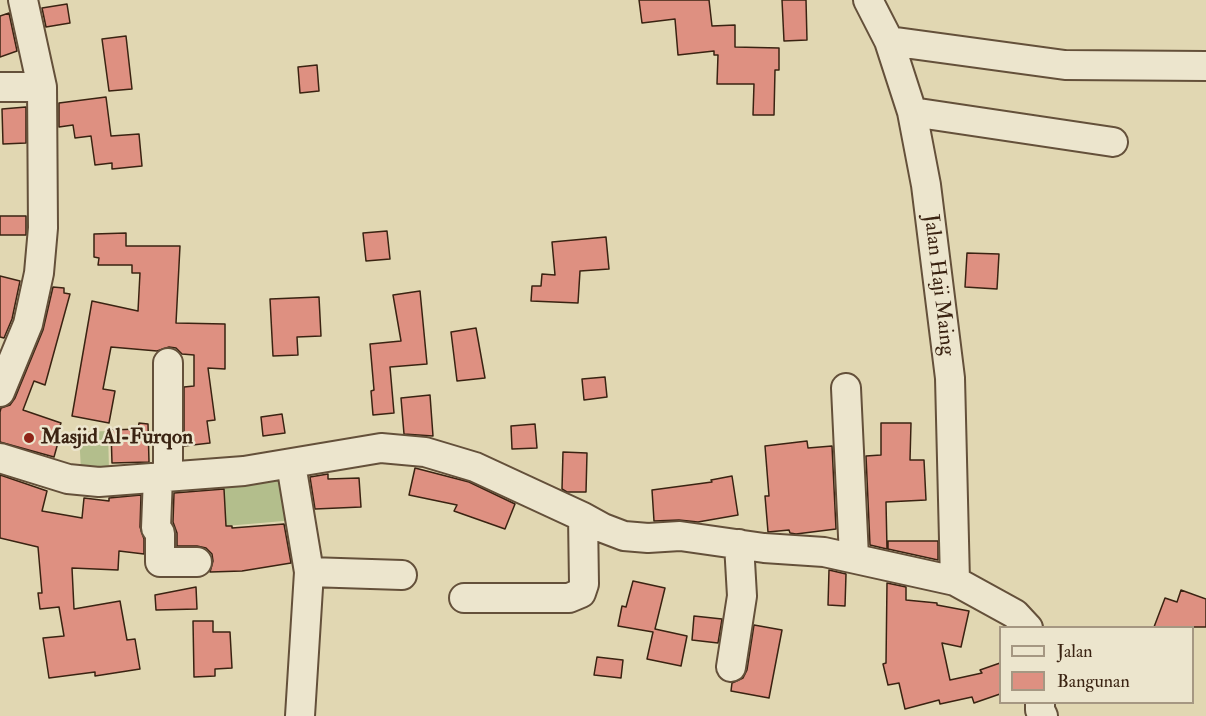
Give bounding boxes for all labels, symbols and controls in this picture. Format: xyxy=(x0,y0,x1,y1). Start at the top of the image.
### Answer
street label: Jalan Haji Maing xyxy=(917,213,959,357)
place label: Masjid Al-Furqon xyxy=(41,425,193,451)
marker: Masjid Al-Furqon xyxy=(22,431,36,445)
legend xyxy=(999,626,1194,704)
text: Jalan xyxy=(1057,640,1093,663)
text: Bangunan xyxy=(1057,670,1130,693)

